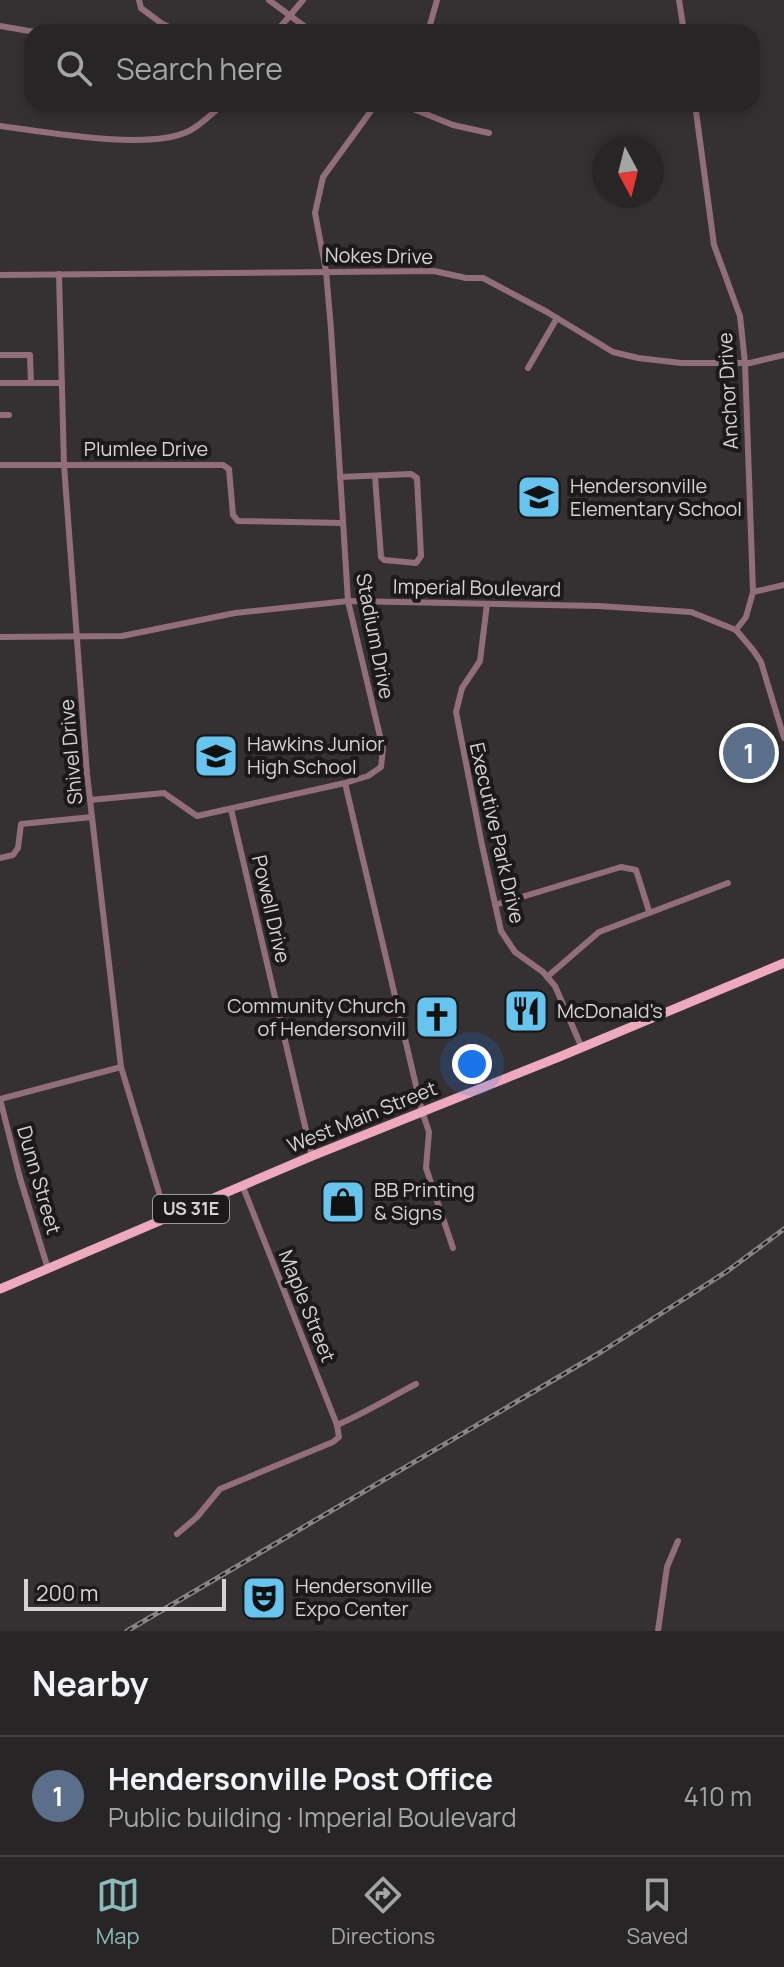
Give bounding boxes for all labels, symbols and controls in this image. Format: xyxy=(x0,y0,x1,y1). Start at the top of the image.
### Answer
search box xyxy=(24,24,760,112)
icon: search xyxy=(52,46,96,90)
text: Search here xyxy=(116,48,283,89)
north arrow xyxy=(592,136,664,208)
street label: Nokes Drive xyxy=(325,241,433,270)
street label: Anchor Drive xyxy=(711,332,744,450)
street label: Plumlee Drive xyxy=(84,435,208,462)
place label: Hendersonville Elementary School xyxy=(570,472,742,522)
school or university icon: Hendersonville Elementary School xyxy=(515,473,563,521)
street label: Stadium Drive xyxy=(350,571,401,701)
street label: Imperial Boulevard xyxy=(393,573,561,602)
street label: Shivel Drive xyxy=(52,698,89,806)
pin: 1 xyxy=(723,723,775,783)
place label: Hawkins Junior High School xyxy=(247,730,384,780)
school or university icon: Hawkins Junior High School xyxy=(192,732,240,780)
street label: Executive Park Drive xyxy=(464,740,531,926)
street label: Powell Drive xyxy=(246,852,297,966)
restaurant icon: McDonald's xyxy=(502,987,550,1035)
place label: Community Church of Hendersonvill xyxy=(227,992,406,1042)
church icon: Community Church of Hendersonvill xyxy=(413,993,461,1041)
place label: McDonald's xyxy=(557,997,663,1024)
your location xyxy=(452,1044,492,1084)
street label: West Main Street xyxy=(283,1074,441,1159)
street label: Dunn Street xyxy=(11,1122,68,1237)
place label: BB Printing & Signs xyxy=(374,1176,475,1226)
shop icon: BB Printing & Signs xyxy=(319,1178,367,1226)
road number: US 31E xyxy=(153,1195,229,1223)
street label: Maple Street xyxy=(273,1246,342,1366)
place label: Hendersonville Expo Center xyxy=(295,1572,432,1622)
theatre icon: Hendersonville Expo Center xyxy=(240,1574,288,1622)
scale bar xyxy=(24,1575,226,1611)
text: 200 m xyxy=(36,1578,98,1608)
text: Nearby xyxy=(32,1660,148,1706)
text: Hendersonville Post Office xyxy=(108,1758,493,1799)
text: 1 xyxy=(52,1778,64,1814)
text: 410 m xyxy=(683,1778,752,1814)
text: Public building · Imperial Boulevard xyxy=(108,1799,517,1835)
tab: Map xyxy=(96,1873,140,1951)
tab: Directions xyxy=(331,1873,435,1951)
tab: Saved xyxy=(626,1873,688,1951)

